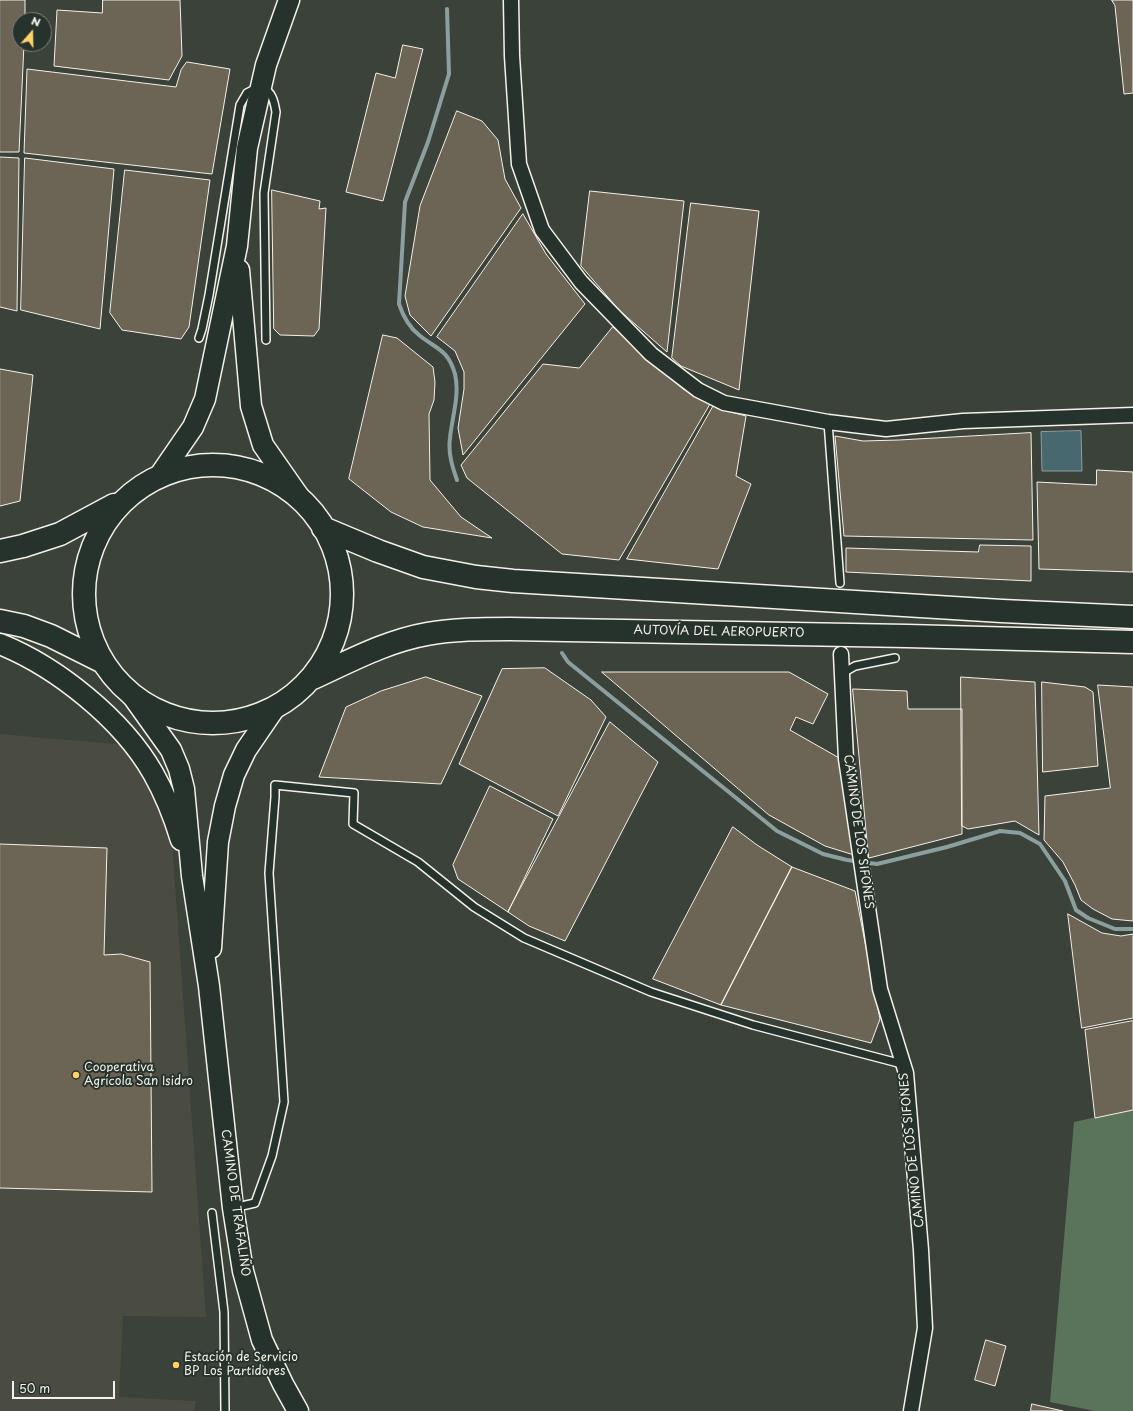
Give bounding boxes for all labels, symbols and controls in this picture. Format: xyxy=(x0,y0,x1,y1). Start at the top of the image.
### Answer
north arrow xyxy=(12,12,52,52)
text: N xyxy=(29,12,43,31)
street label: AUTOVÍA DEL AEROPUERTO xyxy=(633,623,805,641)
street label: CAMINO DE LOS SIFONES xyxy=(840,754,876,910)
place label: Cooperativa Agrícola San Isidro xyxy=(84,1061,193,1089)
marker: Cooperativa Agrícola San Isidro xyxy=(71,1070,81,1080)
street label: CAMINO DE LOS SIFONES xyxy=(897,1072,927,1228)
street label: CAMINO DE TRAFALIÑO xyxy=(218,1129,252,1277)
place label: Estación de Servicio BP Los Partidores xyxy=(184,1351,298,1379)
marker: Estación de Servicio BP Los Partidores xyxy=(171,1360,181,1370)
scale bar xyxy=(14,1373,117,1399)
text: 50 m xyxy=(19,1379,50,1397)

